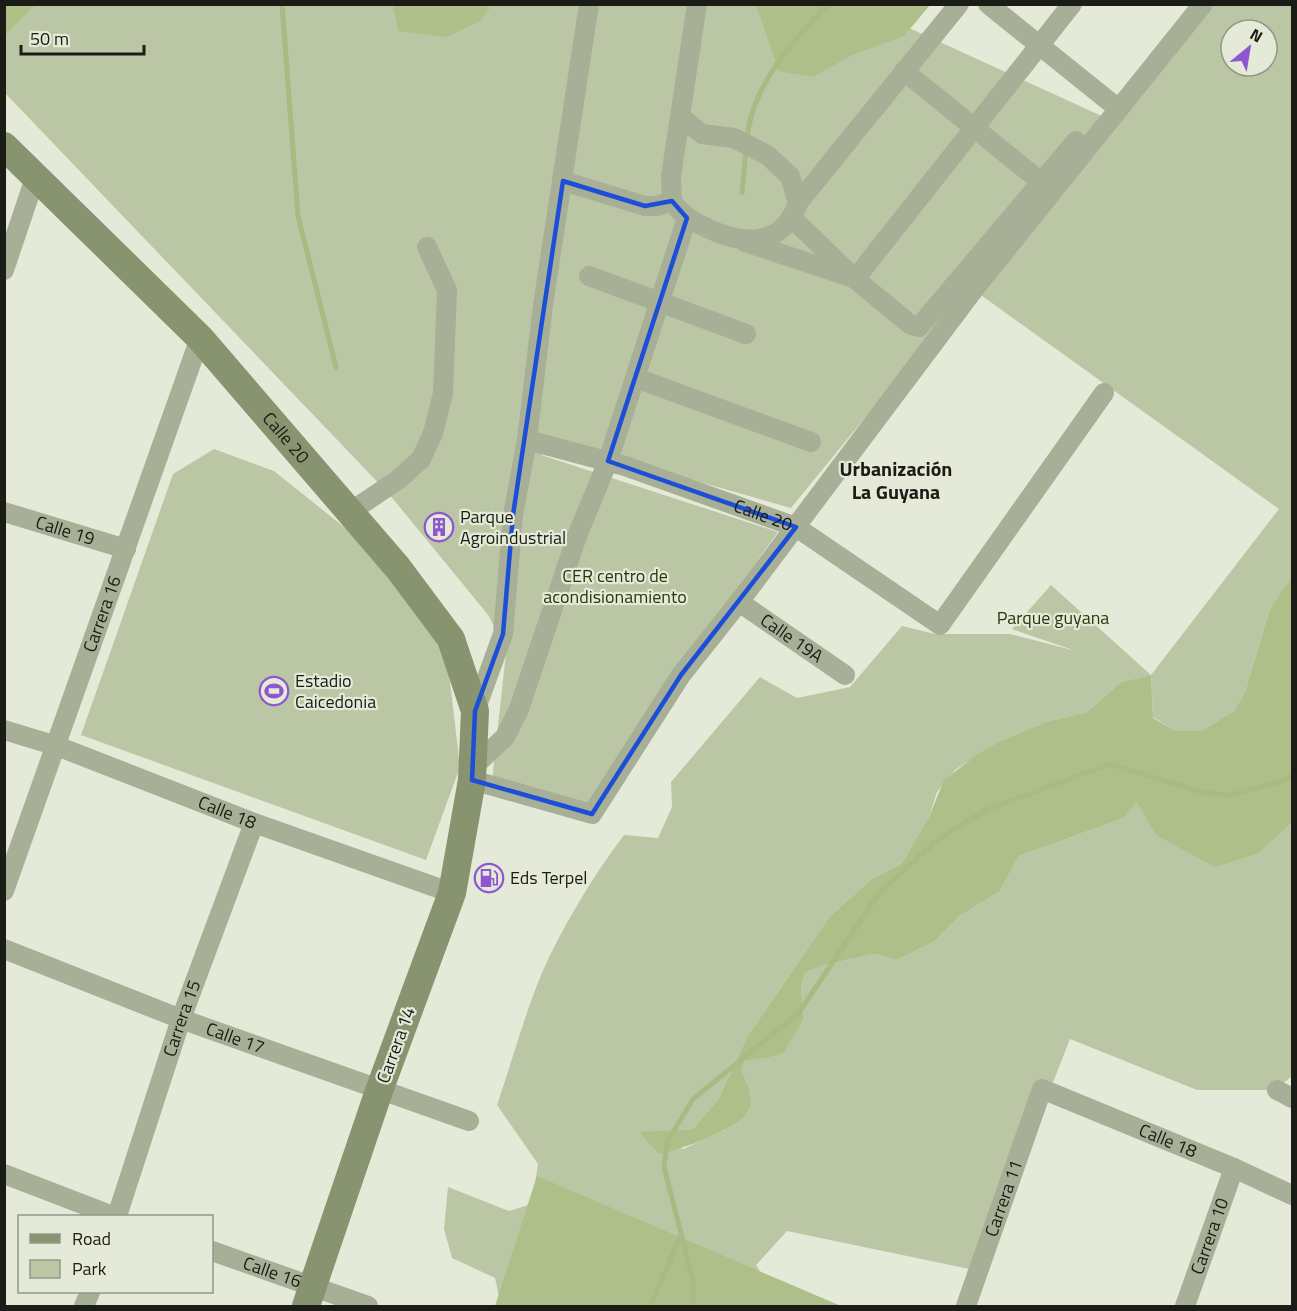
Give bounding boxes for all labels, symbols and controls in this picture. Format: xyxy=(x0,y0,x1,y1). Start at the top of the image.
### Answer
scale bar xyxy=(21,18,144,56)
north arrow xyxy=(1219,18,1279,78)
text: N xyxy=(1246,22,1267,48)
text: 50 m xyxy=(30,25,69,52)
street label: Calle 20 xyxy=(256,406,316,469)
district label: Urbanización La Guyana xyxy=(840,453,952,507)
street label: Calle 20 xyxy=(730,492,796,538)
place label: Parque Agroindustrial xyxy=(460,503,566,551)
street label: Calle 19 xyxy=(33,508,98,552)
building icon: Parque Agroindustrial xyxy=(423,511,455,543)
park label: CER centro de acondisionamiento xyxy=(543,562,687,610)
street label: Carrera 16 xyxy=(76,572,128,656)
park label: Parque guyana xyxy=(997,604,1109,631)
street label: Calle 19A xyxy=(755,607,829,669)
place label: Estadio Caicedonia xyxy=(295,667,376,715)
sports icon: Estadio Caicedonia xyxy=(258,675,290,707)
street label: Calle 18 xyxy=(194,788,260,836)
fuel station icon: Eds Terpel xyxy=(473,862,505,894)
place label: Eds Terpel xyxy=(510,864,588,891)
street label: Carrera 15 xyxy=(156,976,207,1060)
street label: Carrera 14 xyxy=(369,1003,422,1087)
street label: Calle 17 xyxy=(203,1015,269,1061)
street label: Calle 18 xyxy=(1135,1116,1201,1164)
street label: Carrera 11 xyxy=(977,1156,1029,1240)
street label: Carrera 10 xyxy=(1183,1194,1235,1278)
legend xyxy=(18,1215,213,1293)
text: Road xyxy=(72,1225,111,1252)
street label: Calle 16 xyxy=(240,1249,306,1295)
text: Park xyxy=(72,1255,107,1282)

